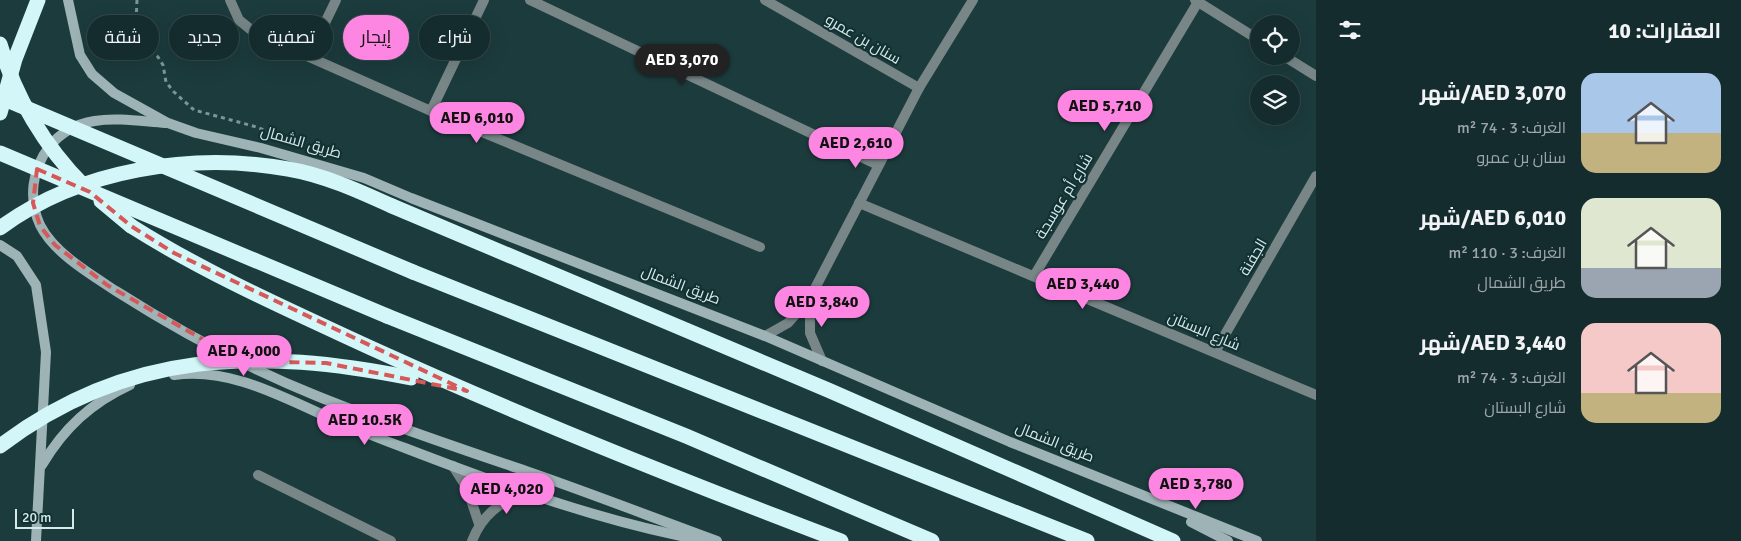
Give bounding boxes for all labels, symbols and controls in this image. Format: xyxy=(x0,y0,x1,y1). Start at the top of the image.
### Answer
street label: سنان بن عمرو xyxy=(822,10,904,69)
chip: شقة xyxy=(87,15,159,60)
chip: جديد xyxy=(169,15,239,60)
chip: تصفية xyxy=(249,15,333,60)
chip: إيجار xyxy=(343,15,409,60)
chip: شراء xyxy=(419,15,490,60)
map controls xyxy=(1250,15,1300,125)
button: locate xyxy=(1250,15,1300,65)
icon: filters xyxy=(1336,16,1364,44)
text: العقارات: 10 xyxy=(1608,18,1721,44)
pin: AED 3,070 xyxy=(625,44,739,86)
text: AED 3,070 xyxy=(646,50,718,70)
button: layers xyxy=(1250,75,1300,125)
text: AED 3,070/شهر xyxy=(1420,80,1566,106)
pin: AED 5,710 xyxy=(1048,90,1162,132)
icon: home xyxy=(1621,93,1681,153)
text: AED 5,710 xyxy=(1069,96,1141,116)
pin: AED 6,010 xyxy=(420,102,534,144)
text: AED 6,010 xyxy=(441,108,513,128)
text: الغرف: 3 · 74 m² xyxy=(1457,118,1566,138)
street label: طريق الشمال xyxy=(258,122,343,163)
pin: AED 2,610 xyxy=(799,126,913,169)
text: AED 2,610 xyxy=(820,133,892,153)
text: سنان بن عمرو xyxy=(1476,148,1566,168)
street label: شارع أم عوسجة xyxy=(1031,149,1098,243)
text: AED 6,010/شهر xyxy=(1420,205,1566,231)
icon: home xyxy=(1621,218,1681,278)
street label: الجفنة xyxy=(1235,235,1271,279)
text: الغرف: 3 · 110 m² xyxy=(1448,243,1566,263)
street label: طريق الشمال xyxy=(639,262,723,309)
pin: AED 3,440 xyxy=(1026,268,1140,310)
text: طريق الشمال xyxy=(1477,273,1566,293)
text: AED 3,440 xyxy=(1047,274,1119,294)
pin: AED 3,840 xyxy=(765,286,879,328)
text: AED 3,840 xyxy=(786,292,858,312)
street label: شارع البستان xyxy=(1164,308,1243,356)
text: AED 3,440/شهر xyxy=(1420,330,1566,356)
pin: AED 4,000 xyxy=(187,334,301,377)
text: AED 4,000 xyxy=(208,341,280,361)
icon: home xyxy=(1621,343,1681,403)
text: الغرف: 3 · 74 m² xyxy=(1457,368,1566,388)
text: شارع البستان xyxy=(1484,398,1566,418)
pin: AED 10.5K xyxy=(308,404,422,446)
text: AED 10.5K xyxy=(328,410,402,430)
street label: طريق الشمال xyxy=(1013,418,1097,467)
pin: AED 3,780 xyxy=(1139,468,1253,510)
pin: AED 4,020 xyxy=(450,472,564,515)
text: AED 3,780 xyxy=(1160,474,1232,494)
text: AED 4,020 xyxy=(471,479,543,499)
scale bar xyxy=(15,506,74,529)
text: 20 m xyxy=(22,509,51,526)

